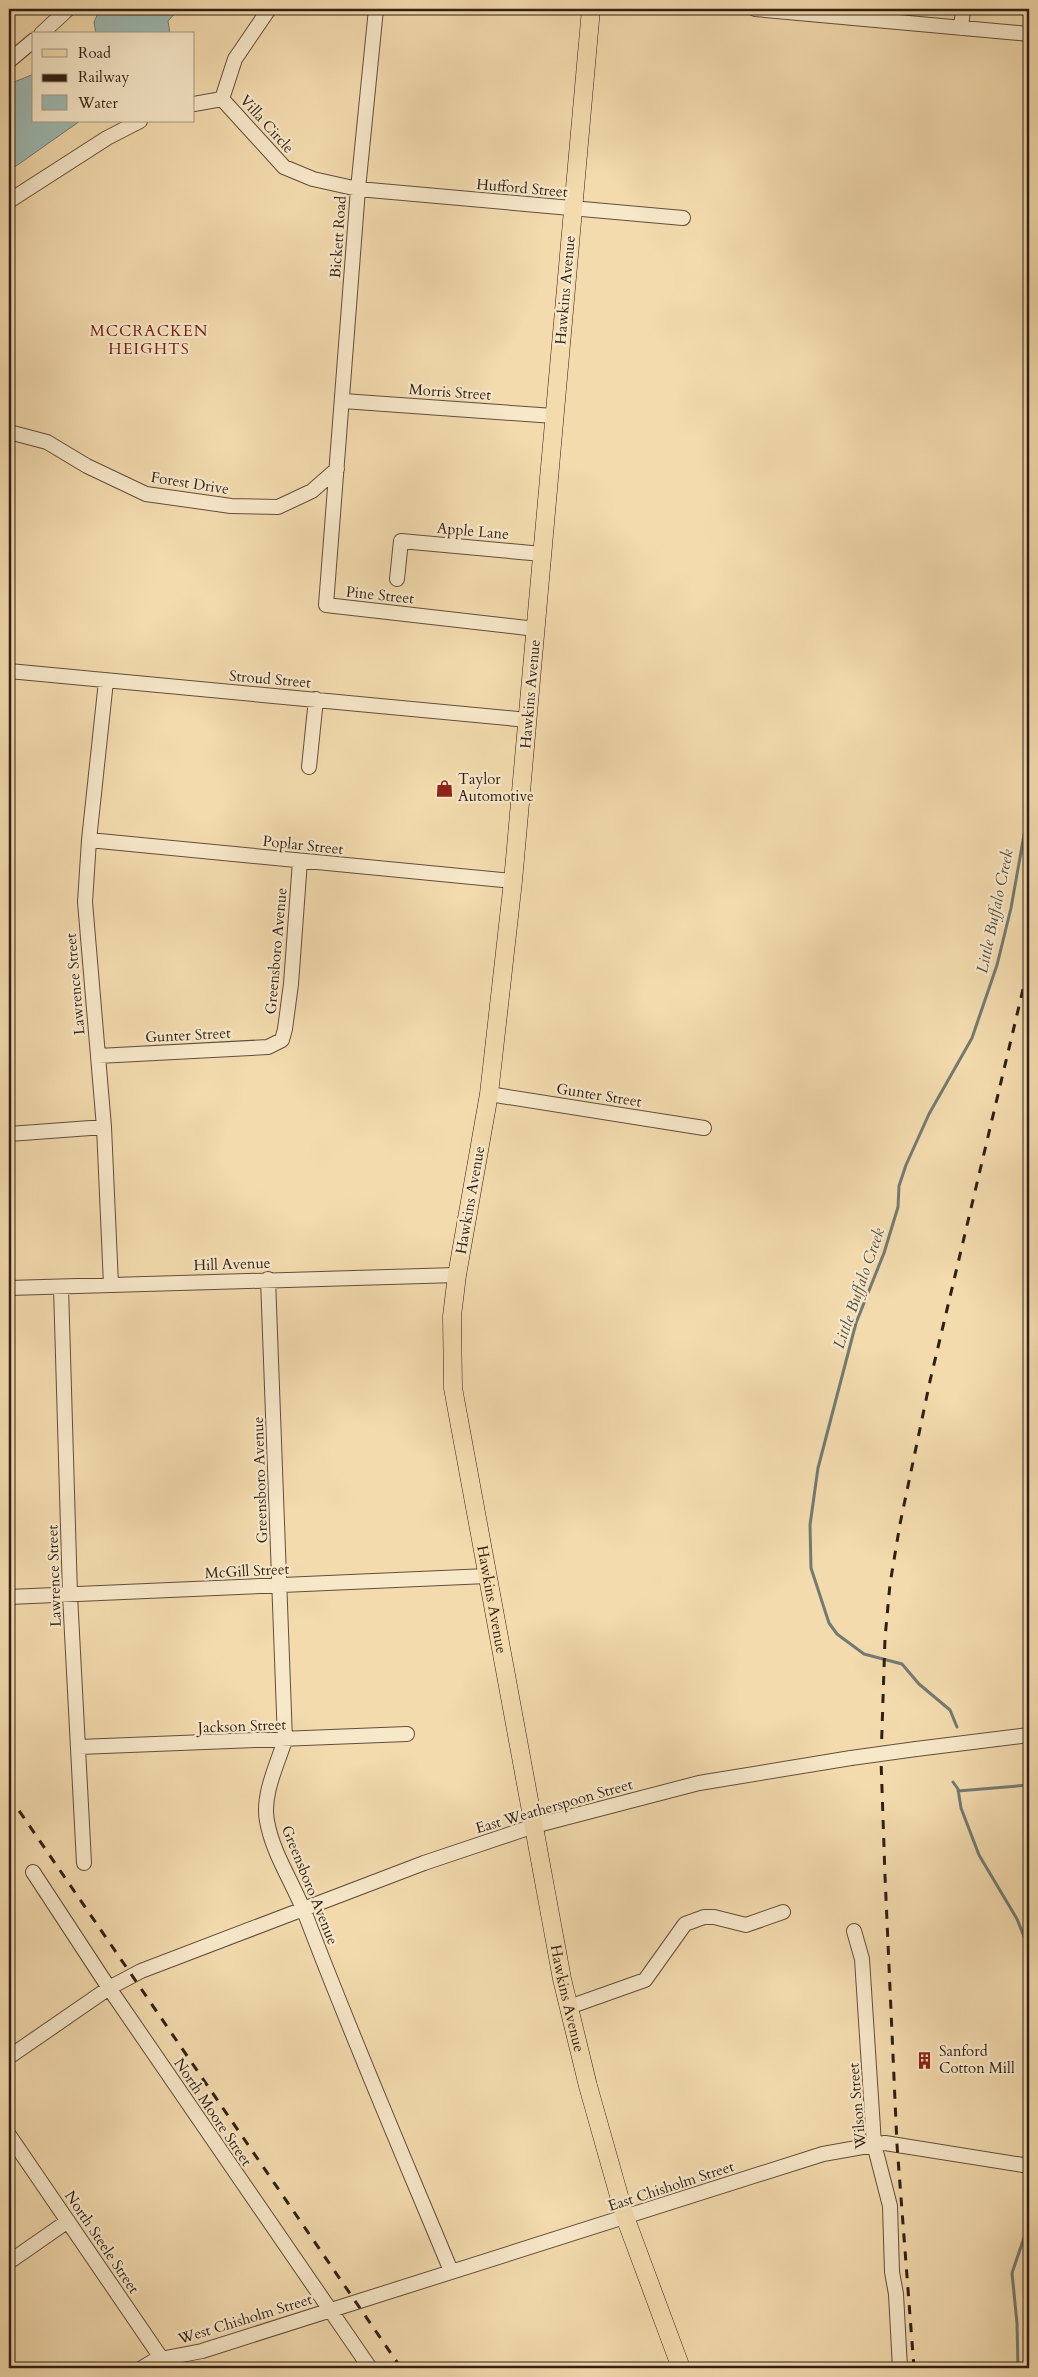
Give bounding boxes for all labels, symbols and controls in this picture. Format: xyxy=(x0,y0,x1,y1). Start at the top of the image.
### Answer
legend xyxy=(32,32,195,122)
text: Road xyxy=(78,43,111,63)
text: Railway xyxy=(78,67,129,87)
street label: Villa Circle xyxy=(235,91,299,158)
text: Water xyxy=(77,93,119,113)
street label: Hufford Street xyxy=(476,174,569,202)
street label: Bickett Road xyxy=(325,195,351,279)
street label: Hawkins Avenue xyxy=(550,234,580,345)
district label: MCCRACKEN HEIGHTS xyxy=(90,320,208,360)
street label: Morris Street xyxy=(408,379,492,405)
street label: Forest Drive xyxy=(149,467,231,499)
street label: Apple Lane xyxy=(436,518,510,544)
street label: Pine Street xyxy=(345,581,415,609)
street label: Hawkins Avenue xyxy=(515,638,545,749)
street label: Stroud Street xyxy=(228,665,312,693)
place label: Taylor Automotive xyxy=(458,769,534,806)
shop icon: Taylor Automotive xyxy=(434,778,454,798)
street label: Poplar Street xyxy=(262,831,344,859)
water label: Little Buffalo Creek xyxy=(971,847,1019,975)
street label: Greensboro Avenue xyxy=(261,887,292,1015)
street label: Lawrence Street xyxy=(61,932,89,1036)
street label: Gunter Street xyxy=(145,1023,232,1047)
street label: Gunter Street xyxy=(555,1078,643,1112)
street label: Hawkins Avenue xyxy=(451,1144,489,1256)
water label: Little Buffalo Creek xyxy=(828,1225,890,1352)
street label: Hill Avenue xyxy=(193,1253,271,1275)
street label: Greensboro Avenue xyxy=(248,1416,272,1544)
street label: Lawrence Street xyxy=(42,1524,66,1627)
street label: Hawkins Avenue xyxy=(472,1544,512,1655)
street label: McGill Street xyxy=(204,1559,290,1583)
street label: Jackson Street xyxy=(196,1714,287,1738)
street label: East Weatherspoon Street xyxy=(473,1774,635,1838)
street label: Greensboro Avenue xyxy=(277,1822,343,1948)
street label: Hawkins Avenue xyxy=(546,1943,589,2054)
place label: Sanford Cotton Mill xyxy=(939,2041,1015,2078)
building icon: Sanford Cotton Mill xyxy=(915,2050,935,2070)
street label: North Moore Street xyxy=(169,2054,257,2170)
street label: Wilson Street xyxy=(843,2062,871,2151)
street label: East Chisholm Street xyxy=(605,2156,737,2216)
street label: North Steele Street xyxy=(60,2187,144,2298)
street label: West Chisholm Street xyxy=(175,2289,315,2349)

